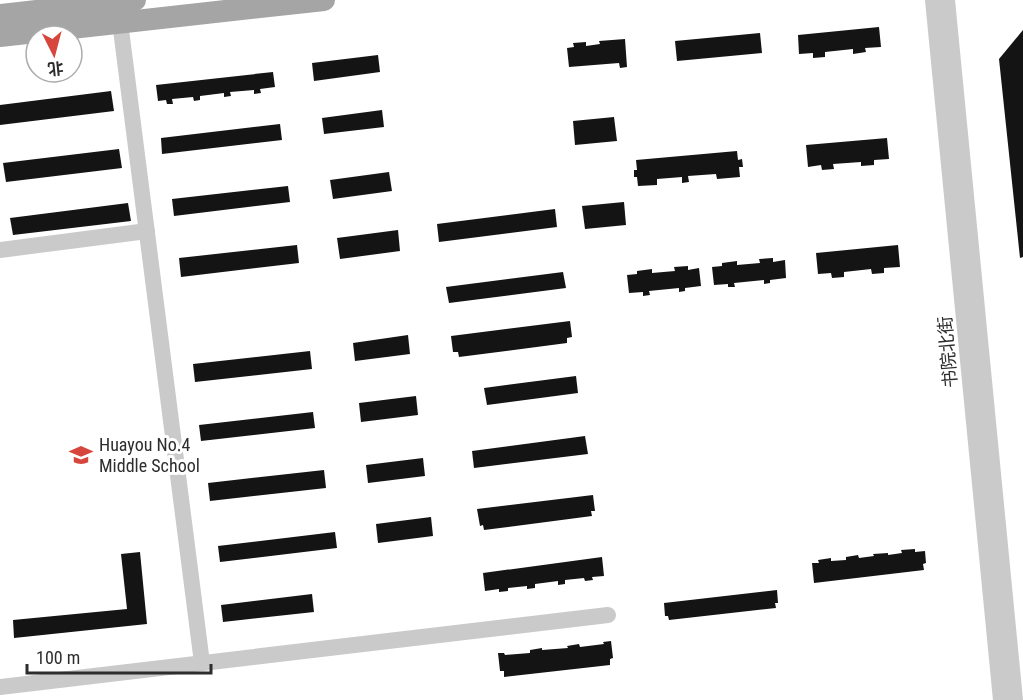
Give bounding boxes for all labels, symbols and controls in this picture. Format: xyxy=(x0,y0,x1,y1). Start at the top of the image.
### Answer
north arrow xyxy=(24,24,84,84)
text: 北 xyxy=(47,58,64,79)
street label: 书院北街 xyxy=(934,315,961,389)
place label: Huayou No.4 Middle School xyxy=(99,434,200,476)
school or university icon: Huayou No.4 Middle School xyxy=(68,442,94,468)
scale bar xyxy=(27,637,212,675)
text: 100 m xyxy=(36,647,80,668)

